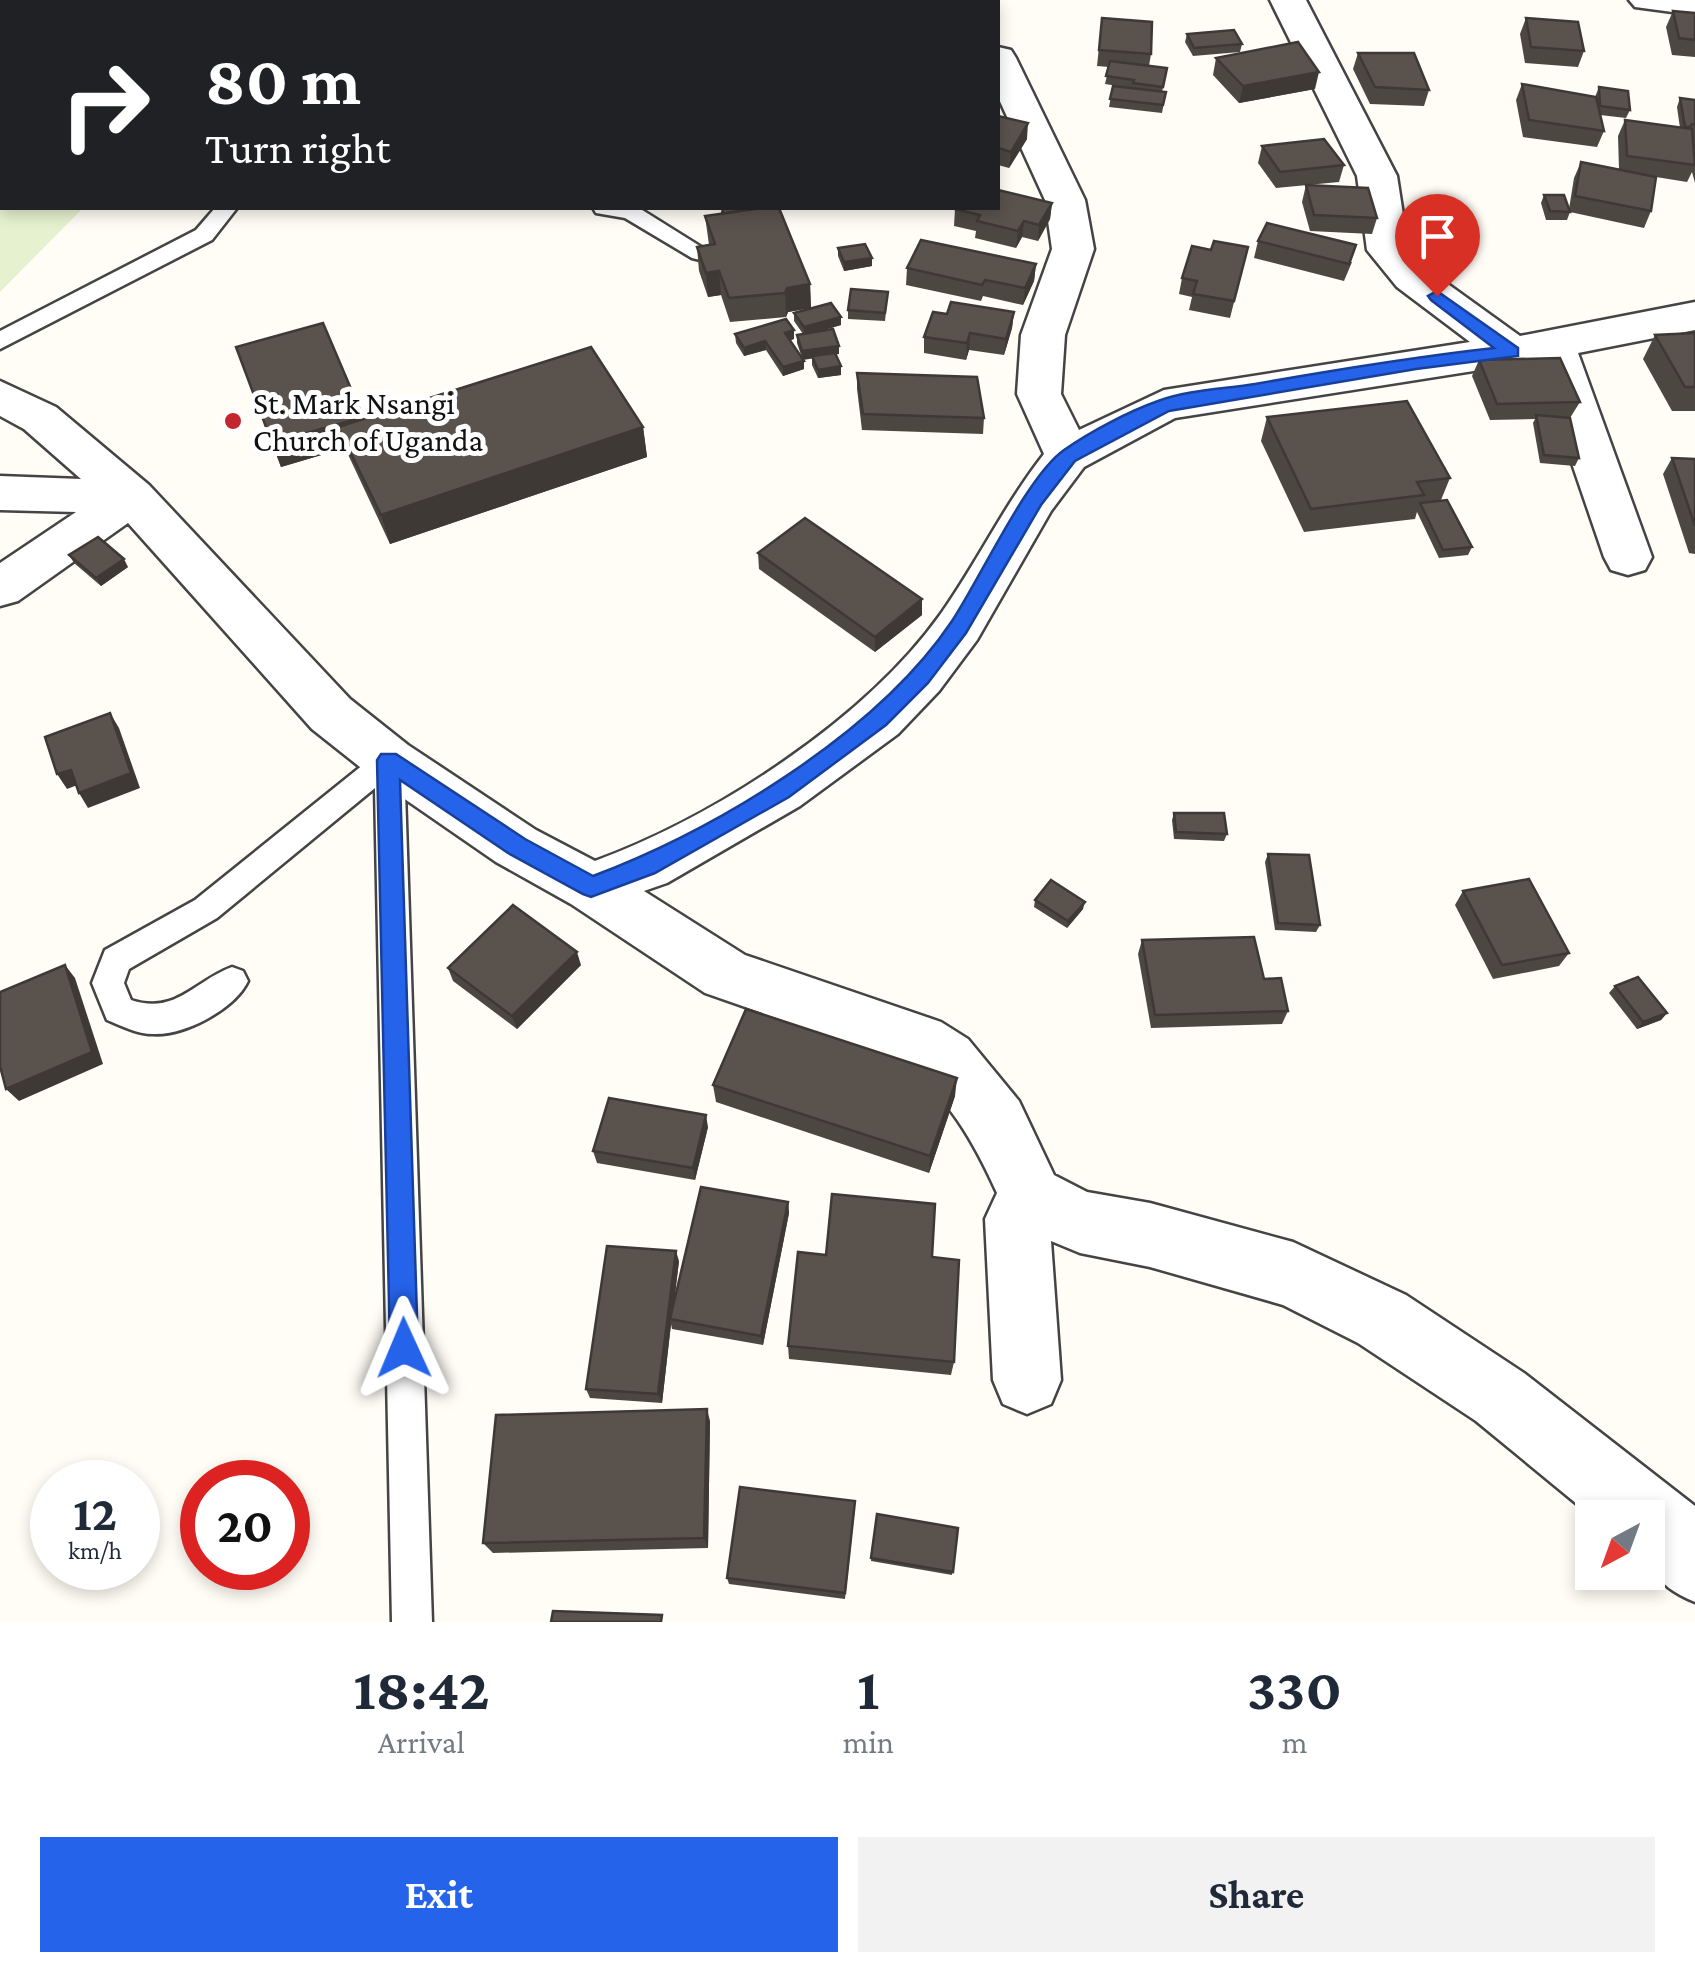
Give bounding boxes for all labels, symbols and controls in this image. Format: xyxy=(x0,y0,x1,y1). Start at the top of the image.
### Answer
icon: right xyxy=(40,40,170,170)
text: 80 m xyxy=(205,41,361,119)
text: Turn right xyxy=(205,123,390,173)
pin xyxy=(1395,194,1480,297)
icon: arrive xyxy=(1410,209,1465,264)
place label: St. Mark Nsangi Church of Uganda xyxy=(253,385,484,458)
marker: St. Mark Nsangi Church of Uganda xyxy=(222,410,244,432)
position arrow xyxy=(352,1296,456,1400)
speed limit sign: 20 xyxy=(180,1460,310,1590)
text: 12 xyxy=(73,1485,117,1541)
north arrow xyxy=(1575,1500,1665,1590)
map controls xyxy=(1575,1500,1665,1590)
text: km/h xyxy=(68,1537,122,1564)
text: 18:42 xyxy=(353,1655,490,1722)
text: 1 xyxy=(857,1655,880,1722)
text: 330 xyxy=(1247,1655,1342,1722)
text: Arrival xyxy=(378,1724,465,1760)
text: min xyxy=(843,1724,894,1760)
text: m xyxy=(1282,1724,1307,1760)
button: Exit xyxy=(40,1837,838,1952)
button: Share xyxy=(858,1837,1655,1952)

